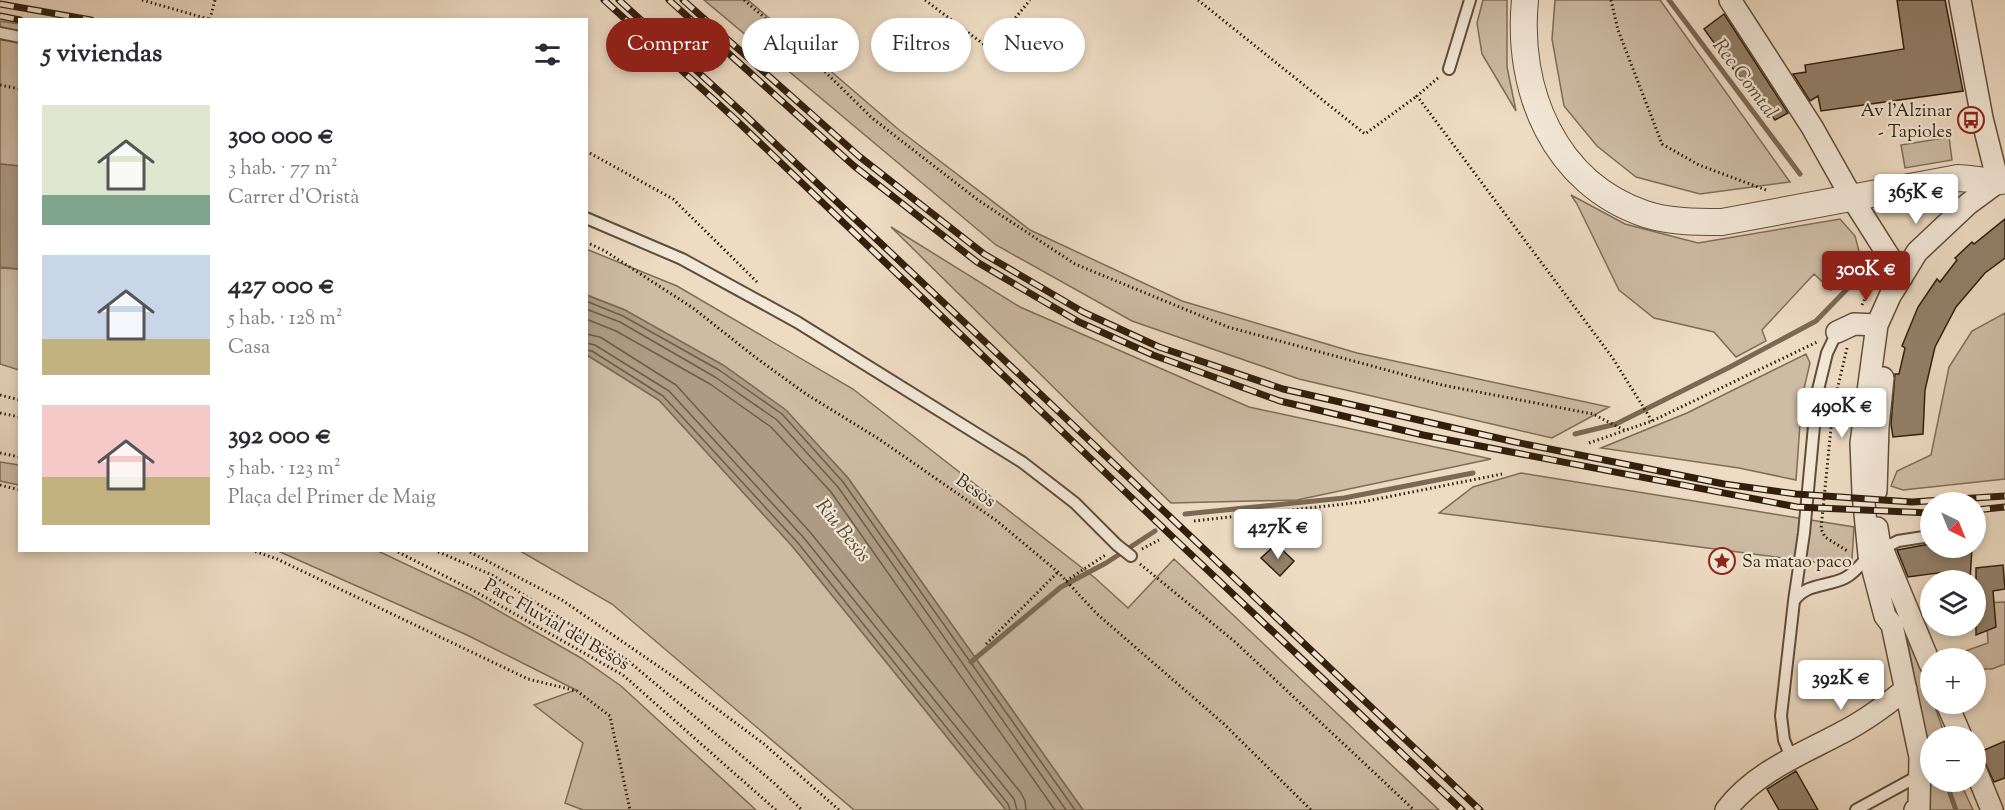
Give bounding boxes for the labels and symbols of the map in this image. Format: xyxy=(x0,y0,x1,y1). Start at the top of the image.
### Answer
water label: Rec Comtal xyxy=(1704,33,1784,126)
place label: Av l'Alzinar - Tapioles xyxy=(1861,99,1952,146)
bus stop icon: Av l'Alzinar - Tapioles xyxy=(1956,105,1986,135)
pin: 365K € xyxy=(1867,174,1965,225)
pin: 300K € xyxy=(1817,251,1915,302)
pin: 490K € xyxy=(1793,388,1891,439)
street label: Besòs xyxy=(949,468,1000,515)
north arrow xyxy=(1920,492,1986,558)
water label: Riu Besòs xyxy=(807,494,877,570)
pin: 427K € xyxy=(1229,509,1327,560)
place icon: Sa matao paco xyxy=(1707,546,1737,576)
place label: Sa matao paco xyxy=(1742,550,1852,576)
street label: Parc Fluvial del Besòs xyxy=(478,573,634,678)
pin: 392K € xyxy=(1792,660,1890,711)

